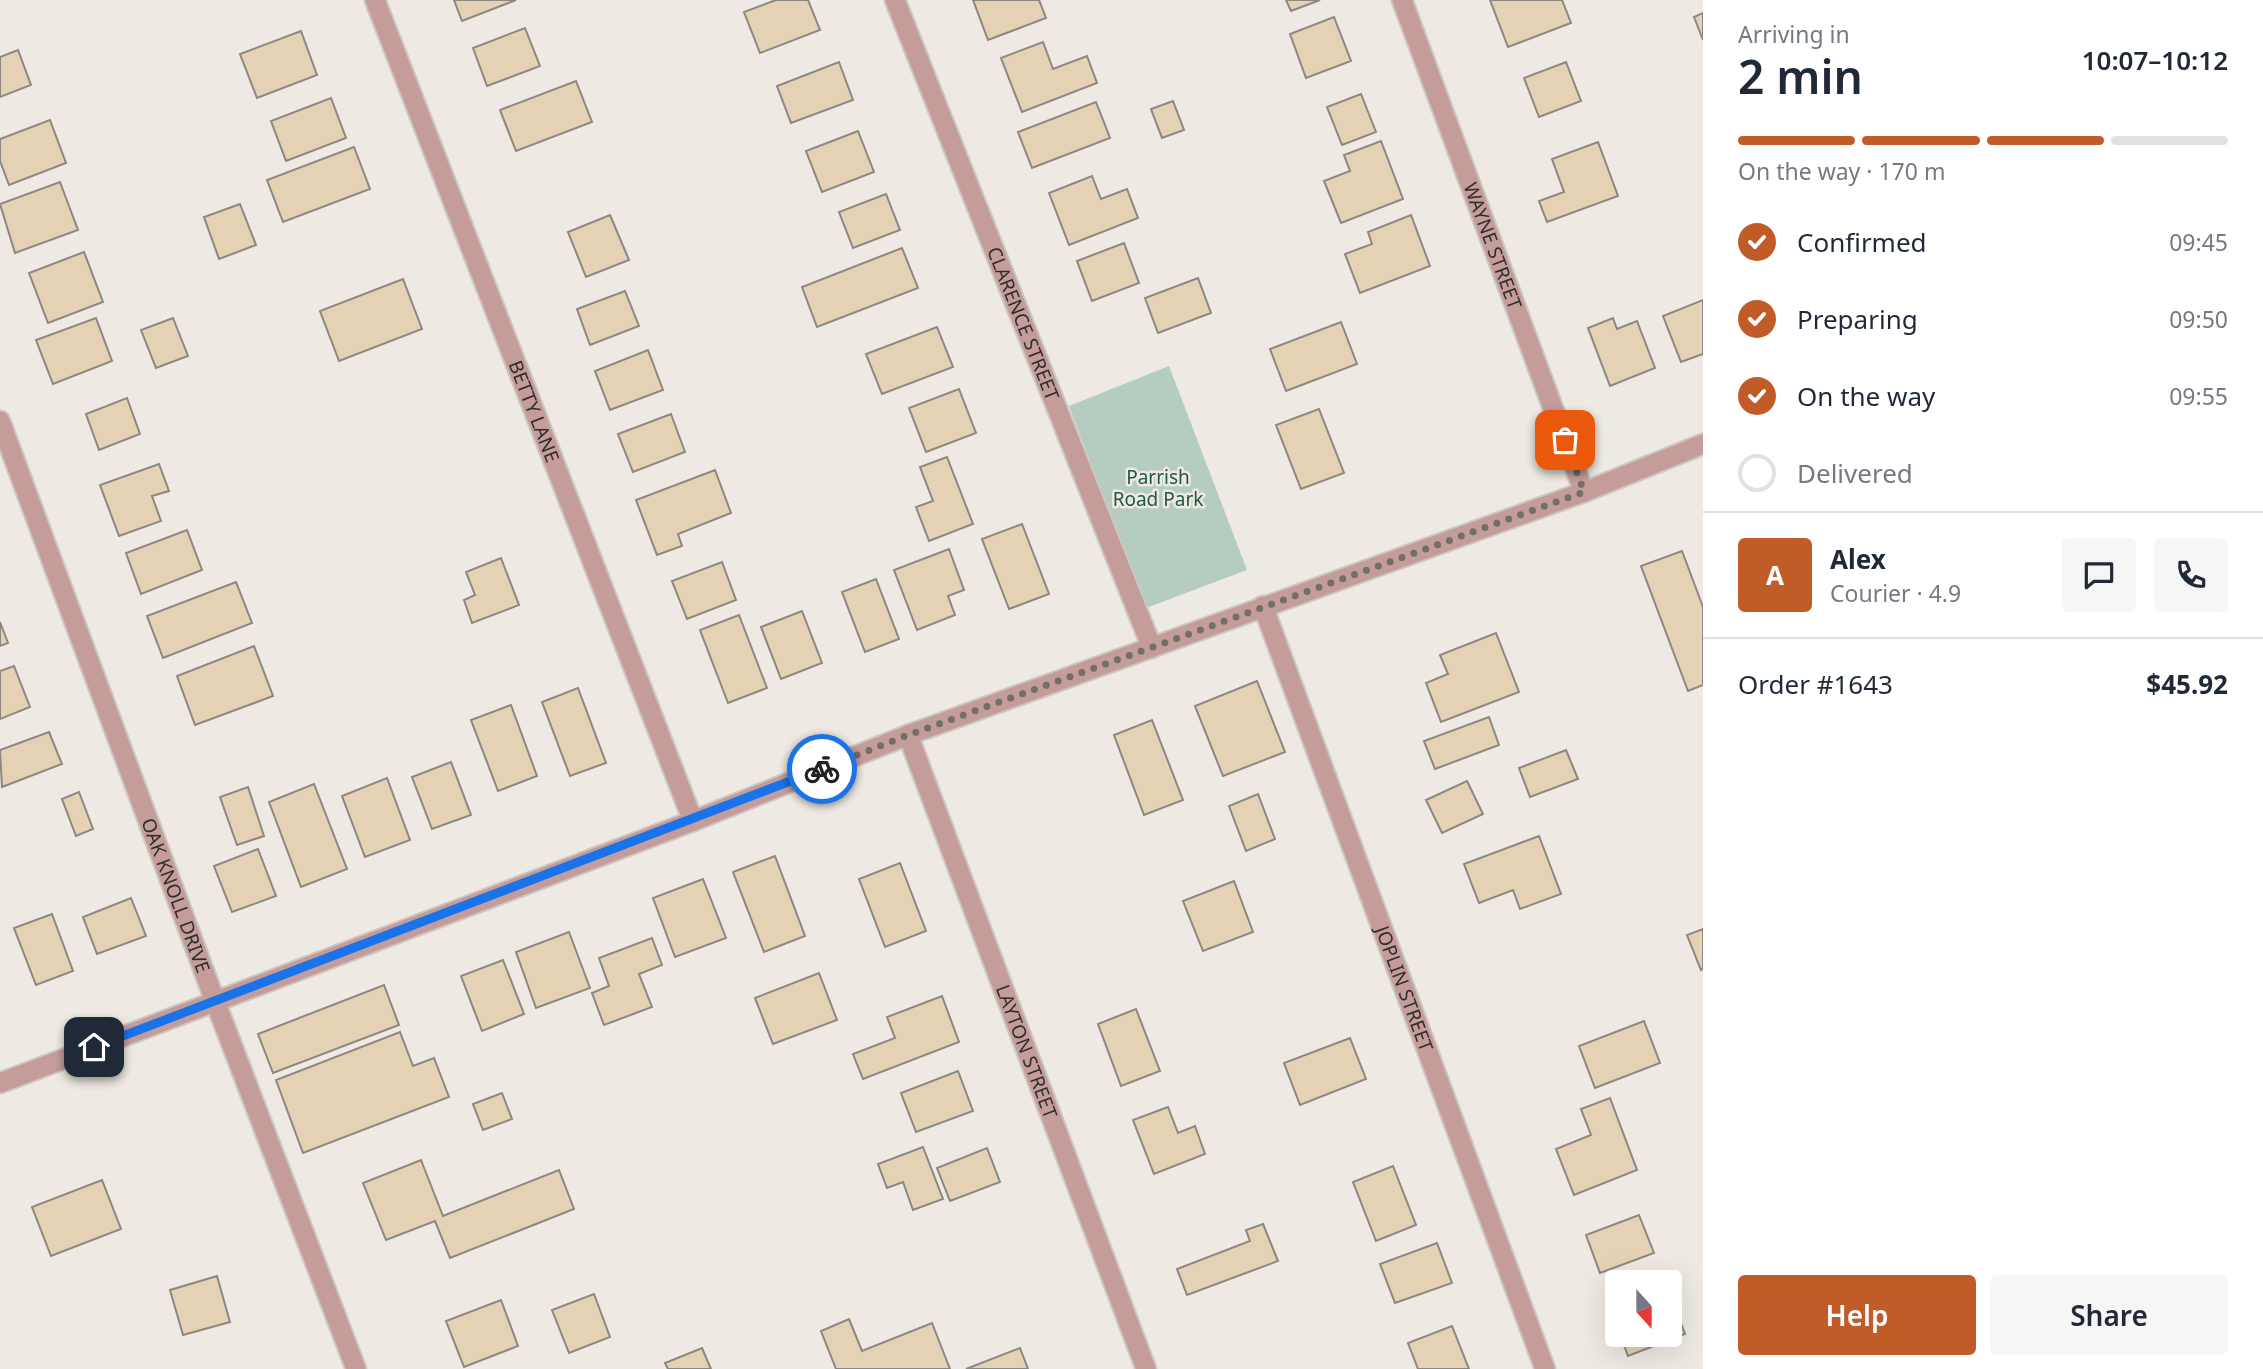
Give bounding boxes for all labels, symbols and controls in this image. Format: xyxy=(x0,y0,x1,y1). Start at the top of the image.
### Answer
text: Arriving in xyxy=(1738,18,1850,50)
text: 10:07–10:12 xyxy=(2082,42,2228,78)
text: 2 min xyxy=(1738,45,1863,107)
text: On the way · 170 m xyxy=(1738,155,1945,187)
street label: WAYNE STREET xyxy=(1458,179,1528,313)
icon: check xyxy=(1738,223,1776,261)
text: Confirmed xyxy=(1797,224,1927,260)
text: 09:45 xyxy=(2169,226,2228,258)
street label: CLARENCE STREET xyxy=(981,243,1066,404)
icon: check xyxy=(1738,300,1776,338)
text: Preparing xyxy=(1797,301,1918,337)
text: 09:50 xyxy=(2169,303,2228,335)
street label: BETTY LANE xyxy=(503,356,566,466)
icon: check xyxy=(1738,377,1776,415)
text: On the way xyxy=(1797,378,1935,414)
text: 09:55 xyxy=(2169,380,2228,412)
pin xyxy=(1535,410,1595,470)
icon: bag xyxy=(1546,421,1584,459)
text: Delivered xyxy=(1797,455,1913,491)
park label: Parrish Road Park xyxy=(1113,464,1203,512)
button: chat xyxy=(2062,538,2136,612)
button: phone xyxy=(2154,538,2228,612)
text: Alex xyxy=(1830,541,1886,577)
text: A xyxy=(1766,557,1784,593)
text: Courier · 4.9 xyxy=(1830,577,1961,609)
text: Order #1643 xyxy=(1738,666,1893,702)
text: $45.92 xyxy=(2146,666,2228,702)
courier xyxy=(787,734,857,804)
icon: bike xyxy=(803,750,841,788)
street label: OAK KNOLL DRIVE xyxy=(135,814,216,977)
street label: JOPLIN STREET xyxy=(1369,920,1440,1055)
street label: LAYTON STREET xyxy=(990,981,1064,1122)
pin xyxy=(64,1017,124,1077)
icon: home xyxy=(75,1028,113,1066)
north arrow xyxy=(1605,1270,1682,1348)
map controls xyxy=(1605,1270,1682,1347)
button: Help xyxy=(1738,1275,1976,1355)
button: Share xyxy=(1990,1275,2228,1355)

